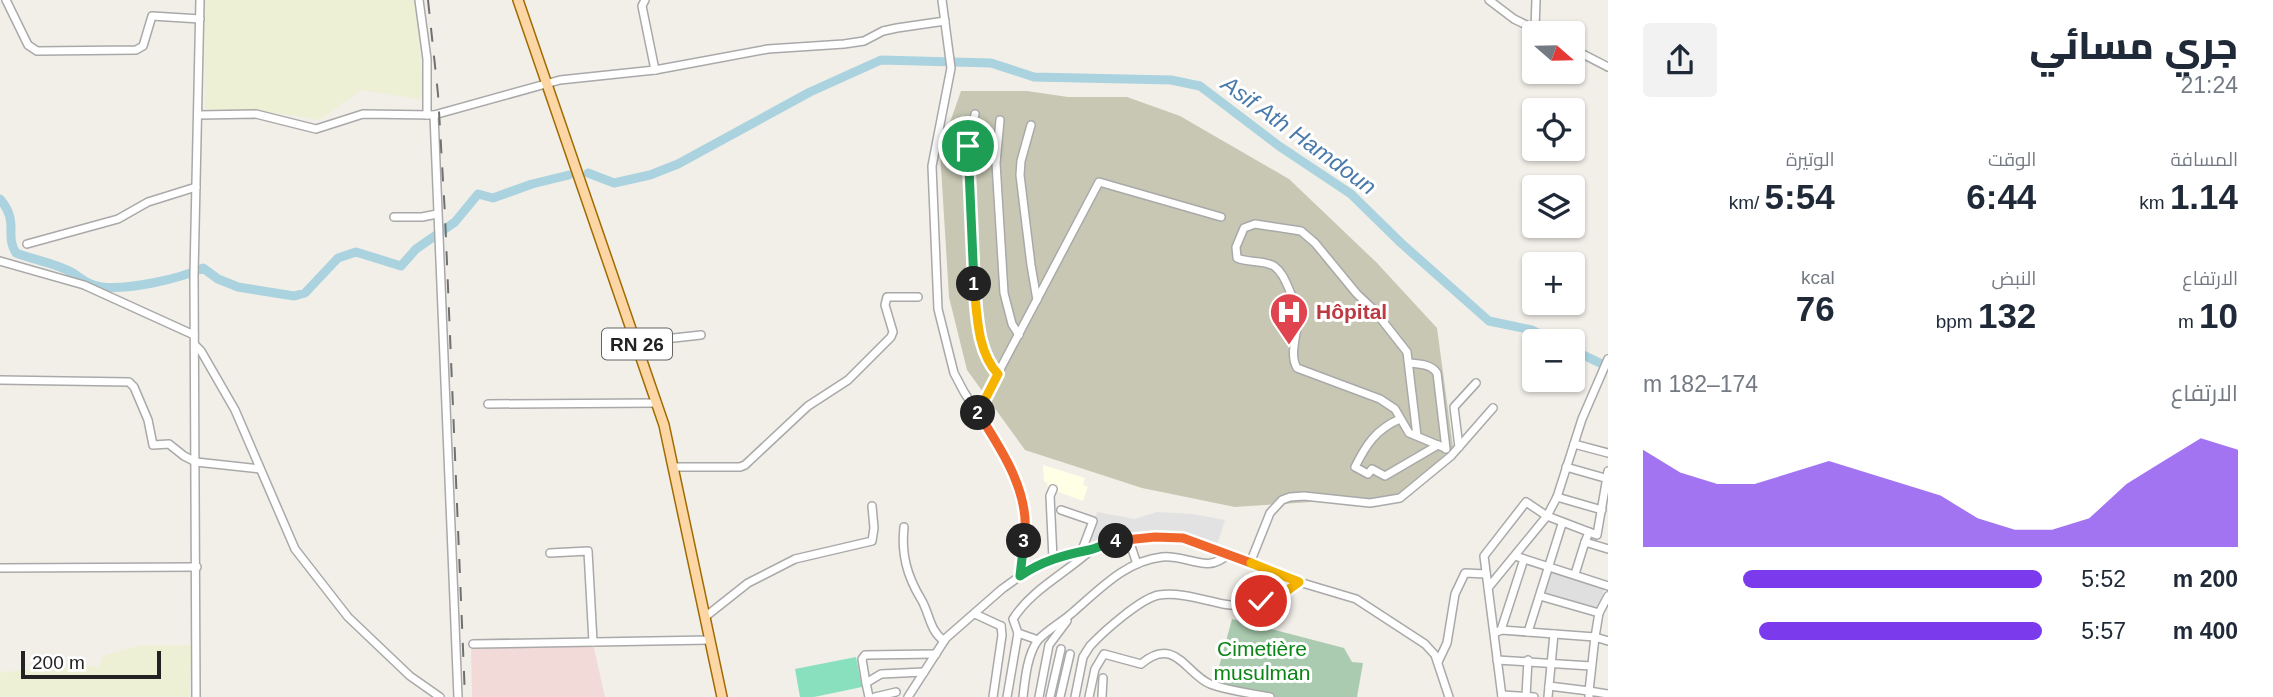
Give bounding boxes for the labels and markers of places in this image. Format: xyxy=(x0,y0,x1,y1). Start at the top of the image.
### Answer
pin xyxy=(938,116,998,176)
pin: 1 xyxy=(956,266,992,302)
hospital icon: Hôpital xyxy=(1268,291,1310,346)
place label: Hôpital xyxy=(1316,300,1387,323)
pin: 2 xyxy=(960,396,996,430)
pin: 3 xyxy=(1006,524,1042,558)
pin: 4 xyxy=(1098,524,1134,558)
pin xyxy=(1231,571,1291,631)

